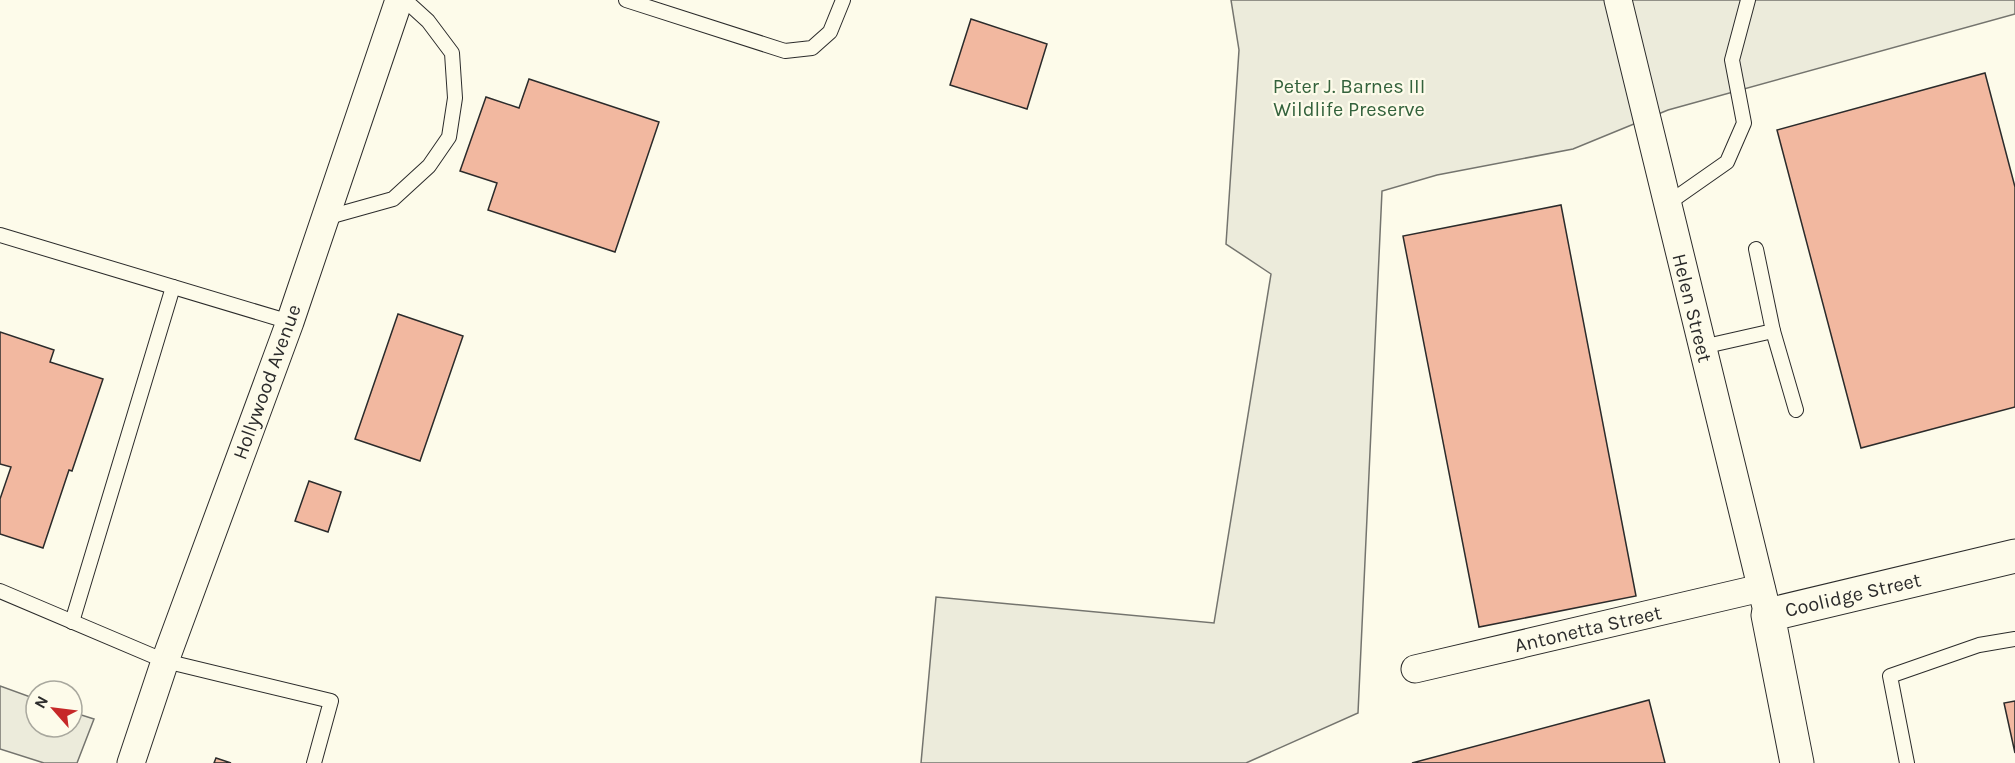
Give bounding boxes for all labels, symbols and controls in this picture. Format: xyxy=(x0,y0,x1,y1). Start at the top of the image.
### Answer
park label: Peter J. Barnes III Wildlife Preserve xyxy=(1273,75,1425,121)
street label: Helen Street xyxy=(1667,251,1717,365)
street label: Hollywood Avenue xyxy=(228,301,306,463)
street label: Coolidge Street xyxy=(1783,568,1924,622)
street label: Antonetta Street xyxy=(1512,601,1664,657)
north arrow xyxy=(24,679,84,739)
text: N xyxy=(30,693,52,712)

